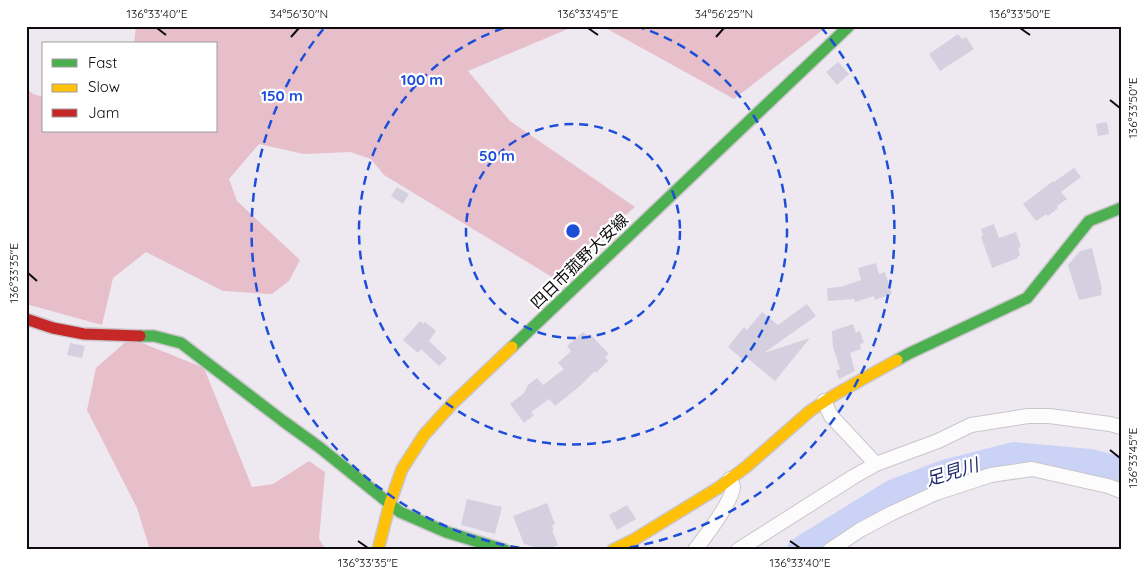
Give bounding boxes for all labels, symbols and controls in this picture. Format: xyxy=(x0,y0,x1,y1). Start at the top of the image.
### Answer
text: 136°33'40"E xyxy=(127,6,188,21)
text: 34°56'30"N xyxy=(270,6,328,21)
text: 136°33'45"E xyxy=(558,6,618,21)
text: 34°56'25"N xyxy=(695,6,753,21)
text: 136°33'50"E xyxy=(989,6,1051,21)
legend xyxy=(42,42,218,132)
text: Fast xyxy=(88,53,117,72)
text: 100 m xyxy=(401,70,443,89)
text: Slow xyxy=(88,77,120,96)
text: 136°33'50"E xyxy=(1125,77,1140,139)
text: 150 m xyxy=(261,86,303,105)
text: Jam xyxy=(88,103,119,122)
text: 50 m xyxy=(479,146,515,165)
street label: 四日市菰野大安線 xyxy=(526,209,632,313)
centre of rings xyxy=(564,222,582,240)
text: 136°33'35"E xyxy=(6,243,21,303)
text: 136°33'45"E xyxy=(1125,428,1140,488)
water label: 足見川 xyxy=(923,453,983,491)
text: 136°33'35"E xyxy=(338,555,398,570)
text: 136°33'40"E xyxy=(770,555,831,570)

